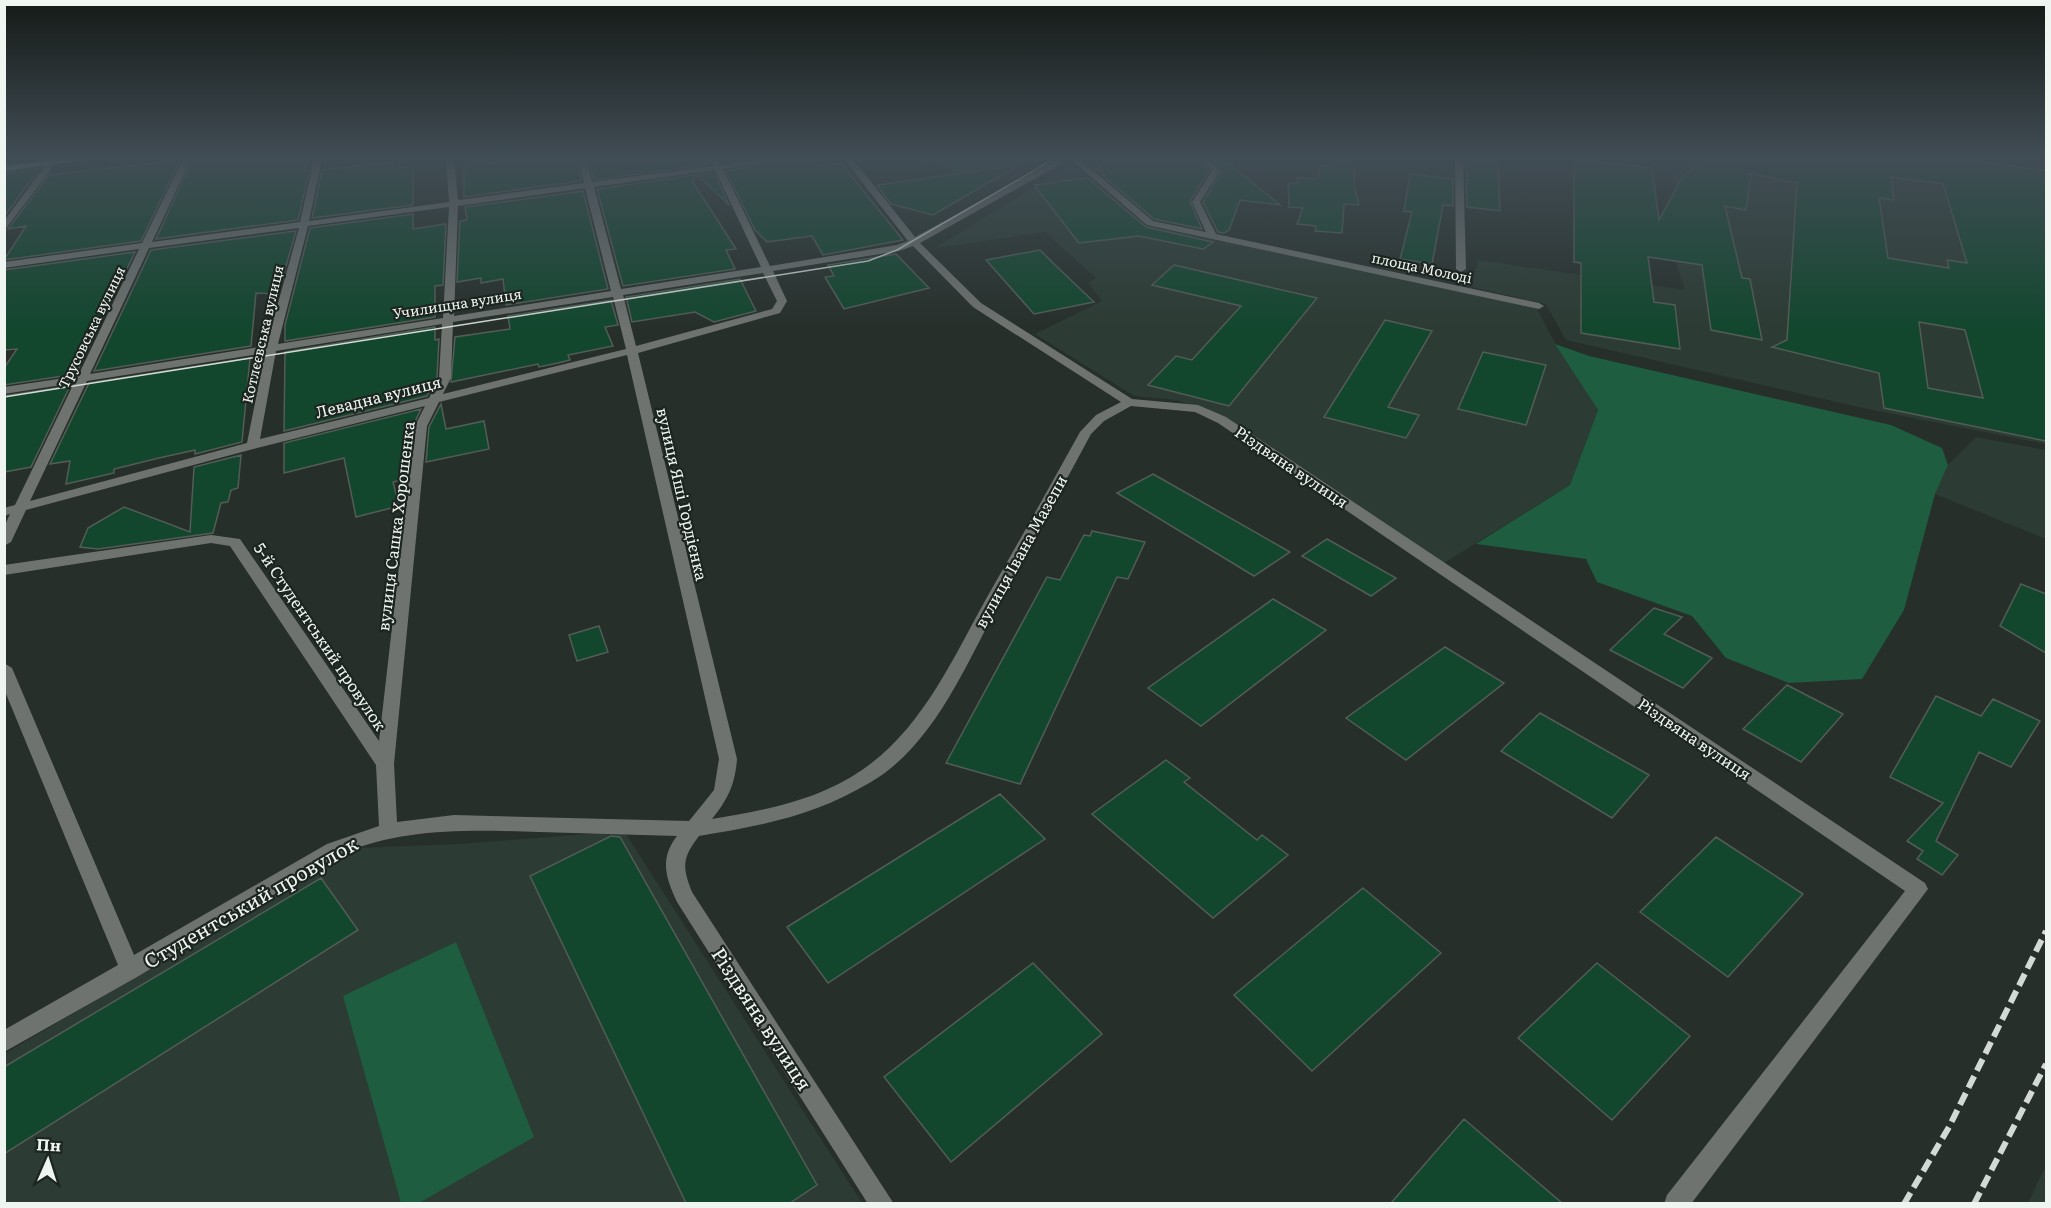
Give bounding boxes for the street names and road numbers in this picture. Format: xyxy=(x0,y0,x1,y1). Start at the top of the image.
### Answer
street label: площа Молоді xyxy=(1370,247,1475,288)
street label: Трусовська вулиця xyxy=(53,263,129,391)
street label: Котлєєвська вулиця xyxy=(236,263,288,405)
street label: Училищна вулиця xyxy=(391,283,523,323)
street label: Левадна вулиця xyxy=(312,369,444,423)
street label: вулиця Яші Гордієнка xyxy=(651,405,715,583)
street label: вулиця Сашка Хорошенка xyxy=(370,419,420,632)
street label: Різдвяна вулиця xyxy=(1230,419,1354,513)
street label: вулиця Івана Мазепи xyxy=(968,470,1072,632)
street label: 5-й Студентський провулок xyxy=(249,537,393,735)
street label: Різдвяна вулиця xyxy=(1633,691,1757,785)
street label: Студентський провулок xyxy=(137,827,363,975)
street label: Різдвяна вулиця xyxy=(705,940,821,1096)

